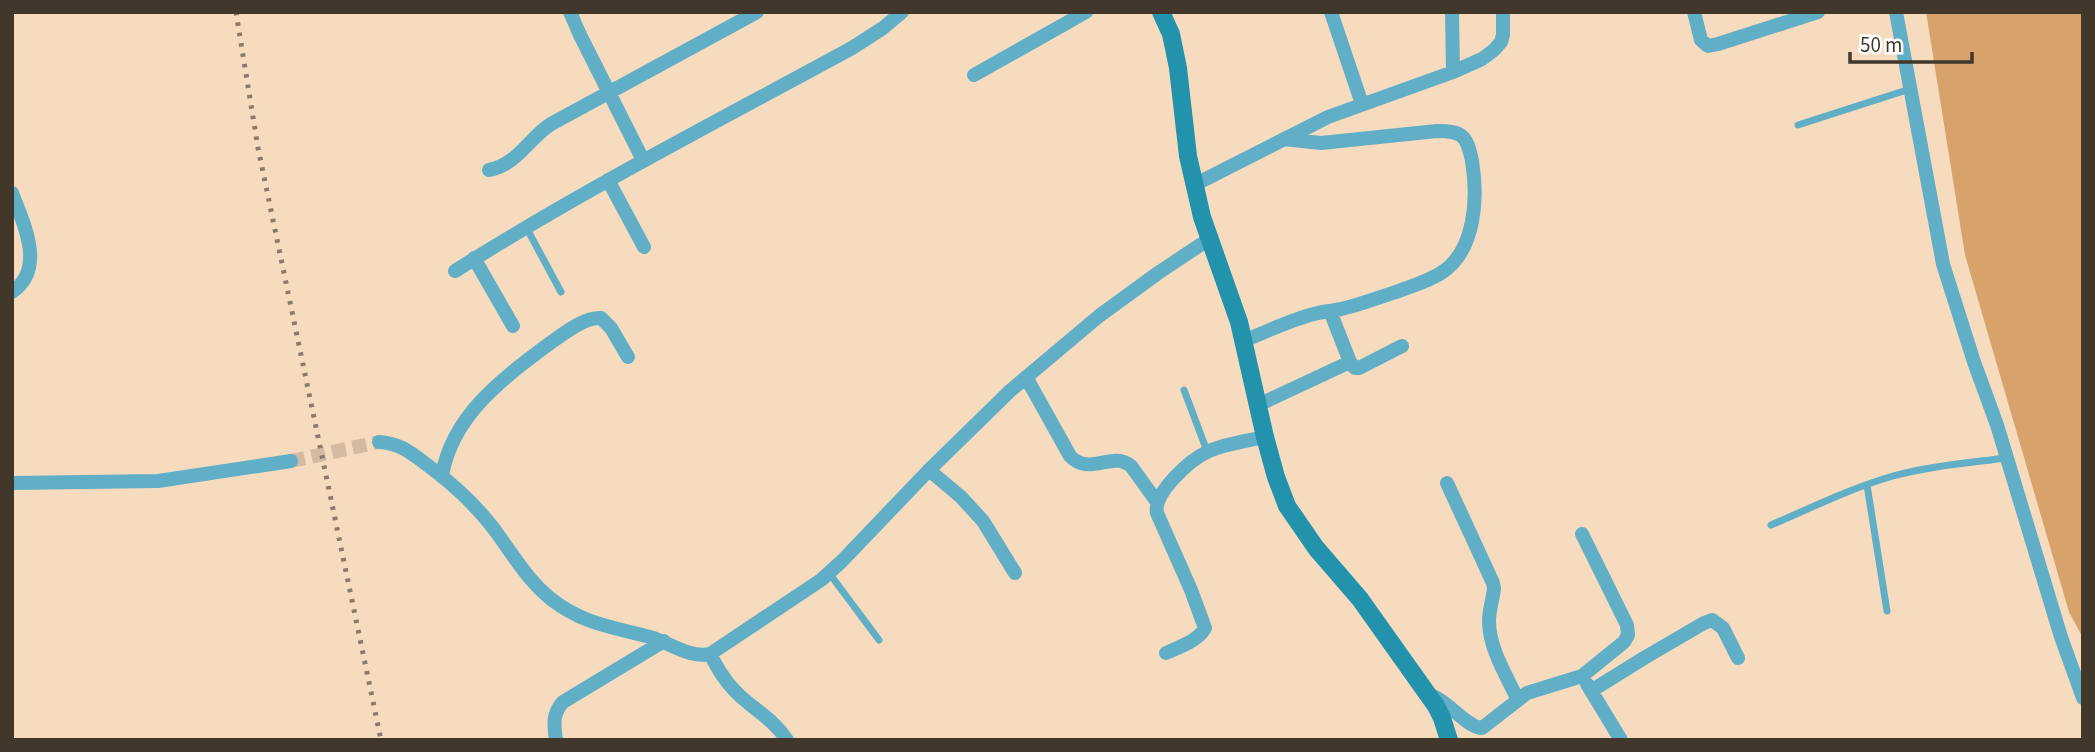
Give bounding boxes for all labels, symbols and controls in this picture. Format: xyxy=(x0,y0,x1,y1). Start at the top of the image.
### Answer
scale bar xyxy=(1850,21,1972,65)
text: 50 m xyxy=(1860,30,1902,60)

